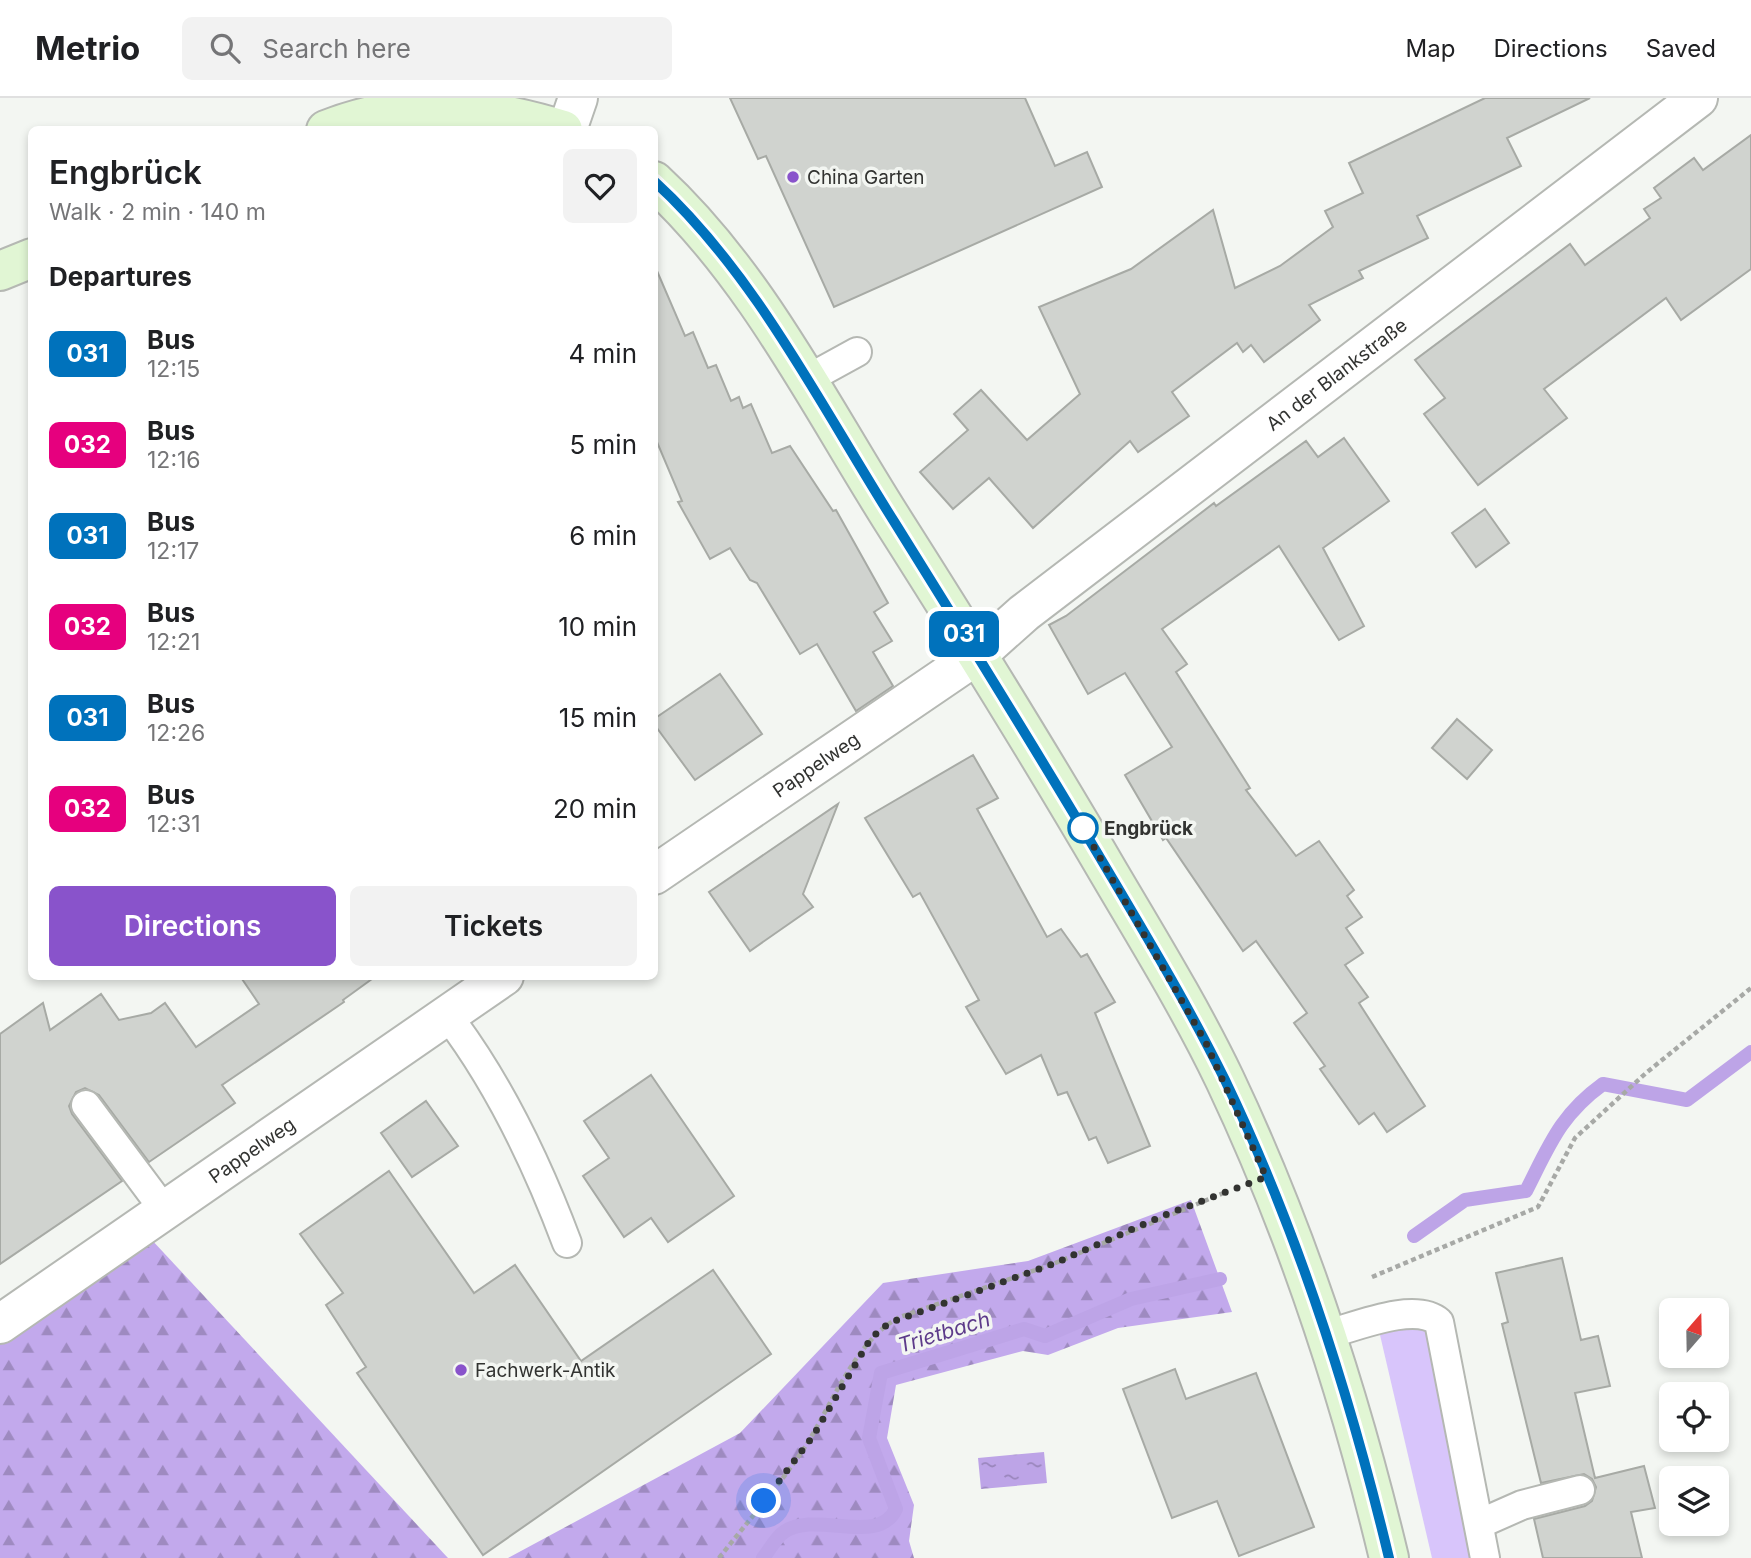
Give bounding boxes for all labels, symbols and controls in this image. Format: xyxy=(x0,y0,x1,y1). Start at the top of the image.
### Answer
search box xyxy=(182,17,672,80)
text: Metrio xyxy=(35,28,140,68)
icon: search xyxy=(206,29,244,67)
text: Search here xyxy=(262,33,411,64)
text: Map xyxy=(1406,34,1455,63)
text: Directions xyxy=(1493,34,1608,63)
text: Saved xyxy=(1646,34,1716,63)
button: heart xyxy=(563,149,637,223)
text: Engbrück xyxy=(49,152,202,192)
place label: China Garten xyxy=(807,166,925,189)
marker: China Garten xyxy=(785,169,801,185)
text: Walk · 2 min · 140 m xyxy=(49,198,266,226)
text: Departures xyxy=(49,261,192,292)
street label: An der Blankstraße xyxy=(1261,313,1411,435)
text: Bus xyxy=(147,324,195,355)
text: 4 min xyxy=(568,338,637,369)
text: 031 xyxy=(66,339,109,368)
text: 12:15 xyxy=(147,355,200,383)
text: Bus xyxy=(147,415,195,446)
text: 5 min xyxy=(569,429,637,460)
text: 032 xyxy=(64,430,111,459)
text: 12:16 xyxy=(147,446,201,474)
text: Bus xyxy=(147,506,195,537)
text: 6 min xyxy=(569,520,637,551)
text: 031 xyxy=(66,521,109,550)
text: 12:17 xyxy=(147,537,199,565)
text: Bus xyxy=(147,597,195,628)
text: 10 min xyxy=(558,611,637,642)
line badge: 031 xyxy=(924,611,1004,657)
text: 032 xyxy=(64,612,111,641)
text: 031 xyxy=(943,619,985,648)
text: 12:21 xyxy=(147,628,200,656)
text: Bus xyxy=(147,688,195,719)
text: 15 min xyxy=(559,702,637,733)
text: 031 xyxy=(66,703,109,732)
text: 12:26 xyxy=(147,719,205,747)
street label: Pappelweg xyxy=(768,727,864,802)
text: Bus xyxy=(147,779,195,810)
text: 20 min xyxy=(553,793,637,824)
text: 032 xyxy=(64,794,111,823)
text: 12:31 xyxy=(147,810,201,838)
marker: Engbrück xyxy=(1068,813,1098,843)
place label: Engbrück xyxy=(1104,817,1193,840)
button: Directions xyxy=(49,886,336,966)
button: Tickets xyxy=(350,886,637,966)
street label: Pappelweg xyxy=(204,1112,299,1188)
north arrow xyxy=(1659,1298,1729,1368)
map controls xyxy=(1659,1298,1729,1536)
water label: Trietbach xyxy=(895,1306,993,1358)
place label: Fachwerk-Antik xyxy=(475,1359,616,1382)
marker: Fachwerk-Antik xyxy=(453,1362,469,1378)
button: locate xyxy=(1659,1382,1729,1452)
button: layers xyxy=(1659,1466,1729,1536)
your location xyxy=(746,1483,781,1518)

